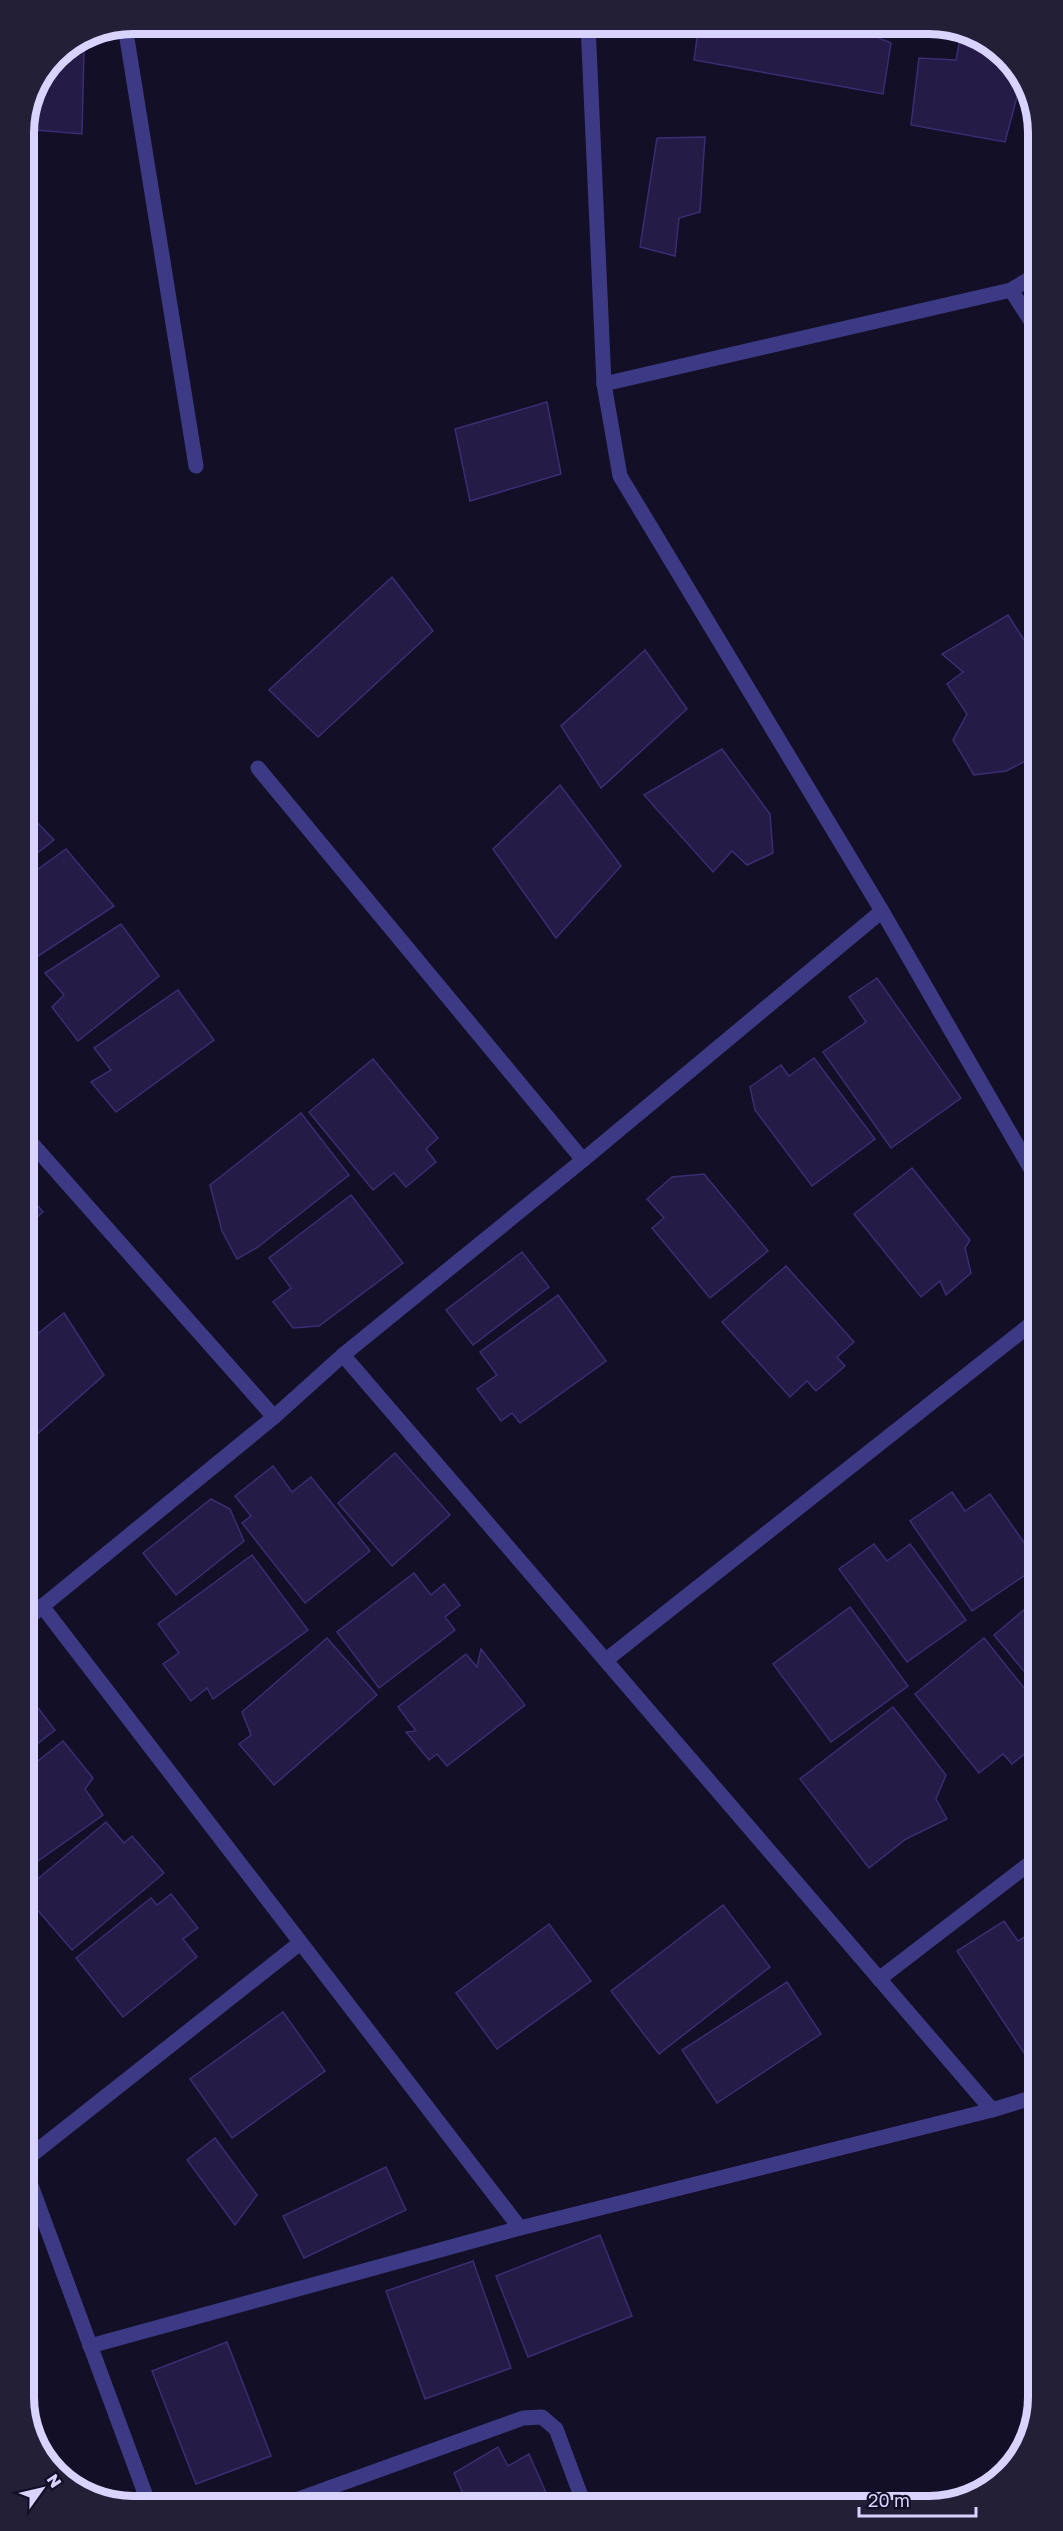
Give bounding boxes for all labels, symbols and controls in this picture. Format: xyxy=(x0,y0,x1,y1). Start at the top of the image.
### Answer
north arrow xyxy=(12,2459,72,2519)
text: N xyxy=(43,2470,66,2491)
scale bar xyxy=(859,2480,976,2518)
text: 20 m xyxy=(868,2489,910,2511)

